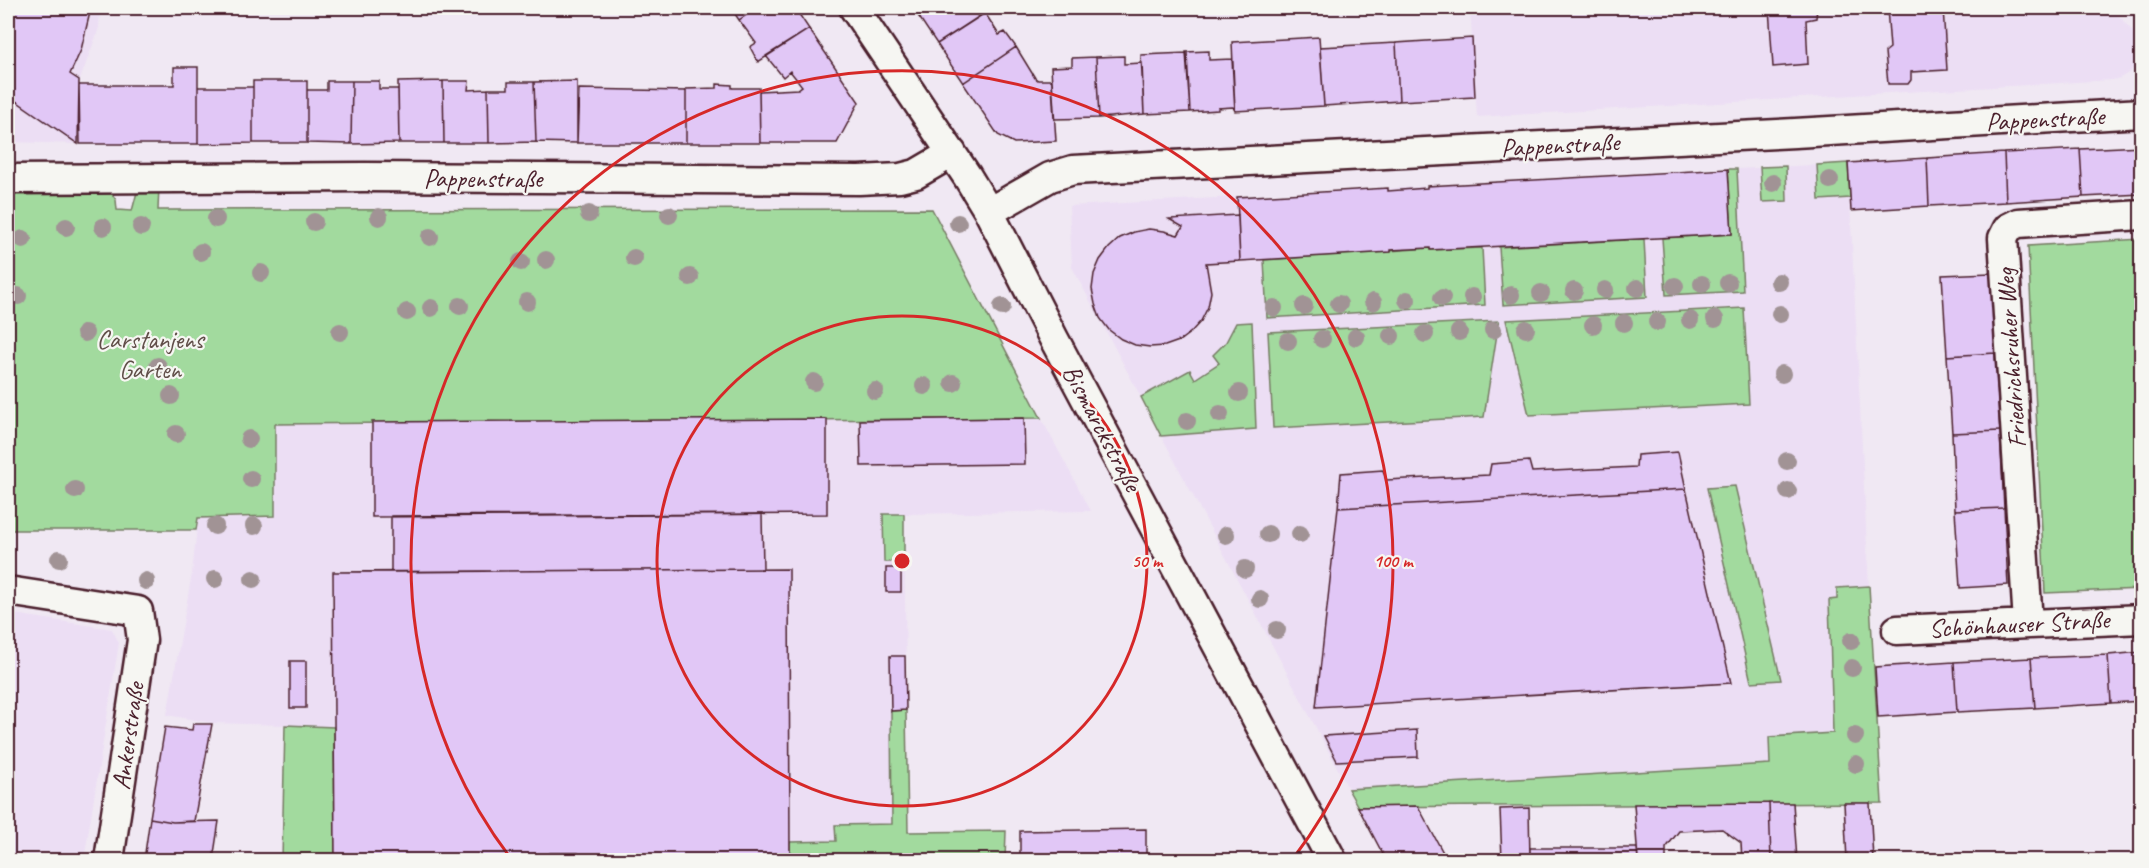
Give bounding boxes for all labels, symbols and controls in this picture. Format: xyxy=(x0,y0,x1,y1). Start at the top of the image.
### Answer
street label: Pappenstraße xyxy=(1985,99,2108,139)
street label: Pappenstraße xyxy=(1500,125,1623,165)
street label: Pappenstraße xyxy=(424,162,545,195)
street label: Friedrichsruher Weg xyxy=(1988,265,2034,449)
park label: Carstanjens Garten xyxy=(97,323,206,386)
street label: Bismarckstraße xyxy=(1055,359,1150,499)
text: 50 m xyxy=(1132,550,1164,572)
text: 100 m xyxy=(1374,550,1414,572)
centre of rings xyxy=(892,551,912,571)
street label: Schönhauser Straße xyxy=(1928,603,2113,645)
street label: Ankerstraße xyxy=(104,678,152,792)

